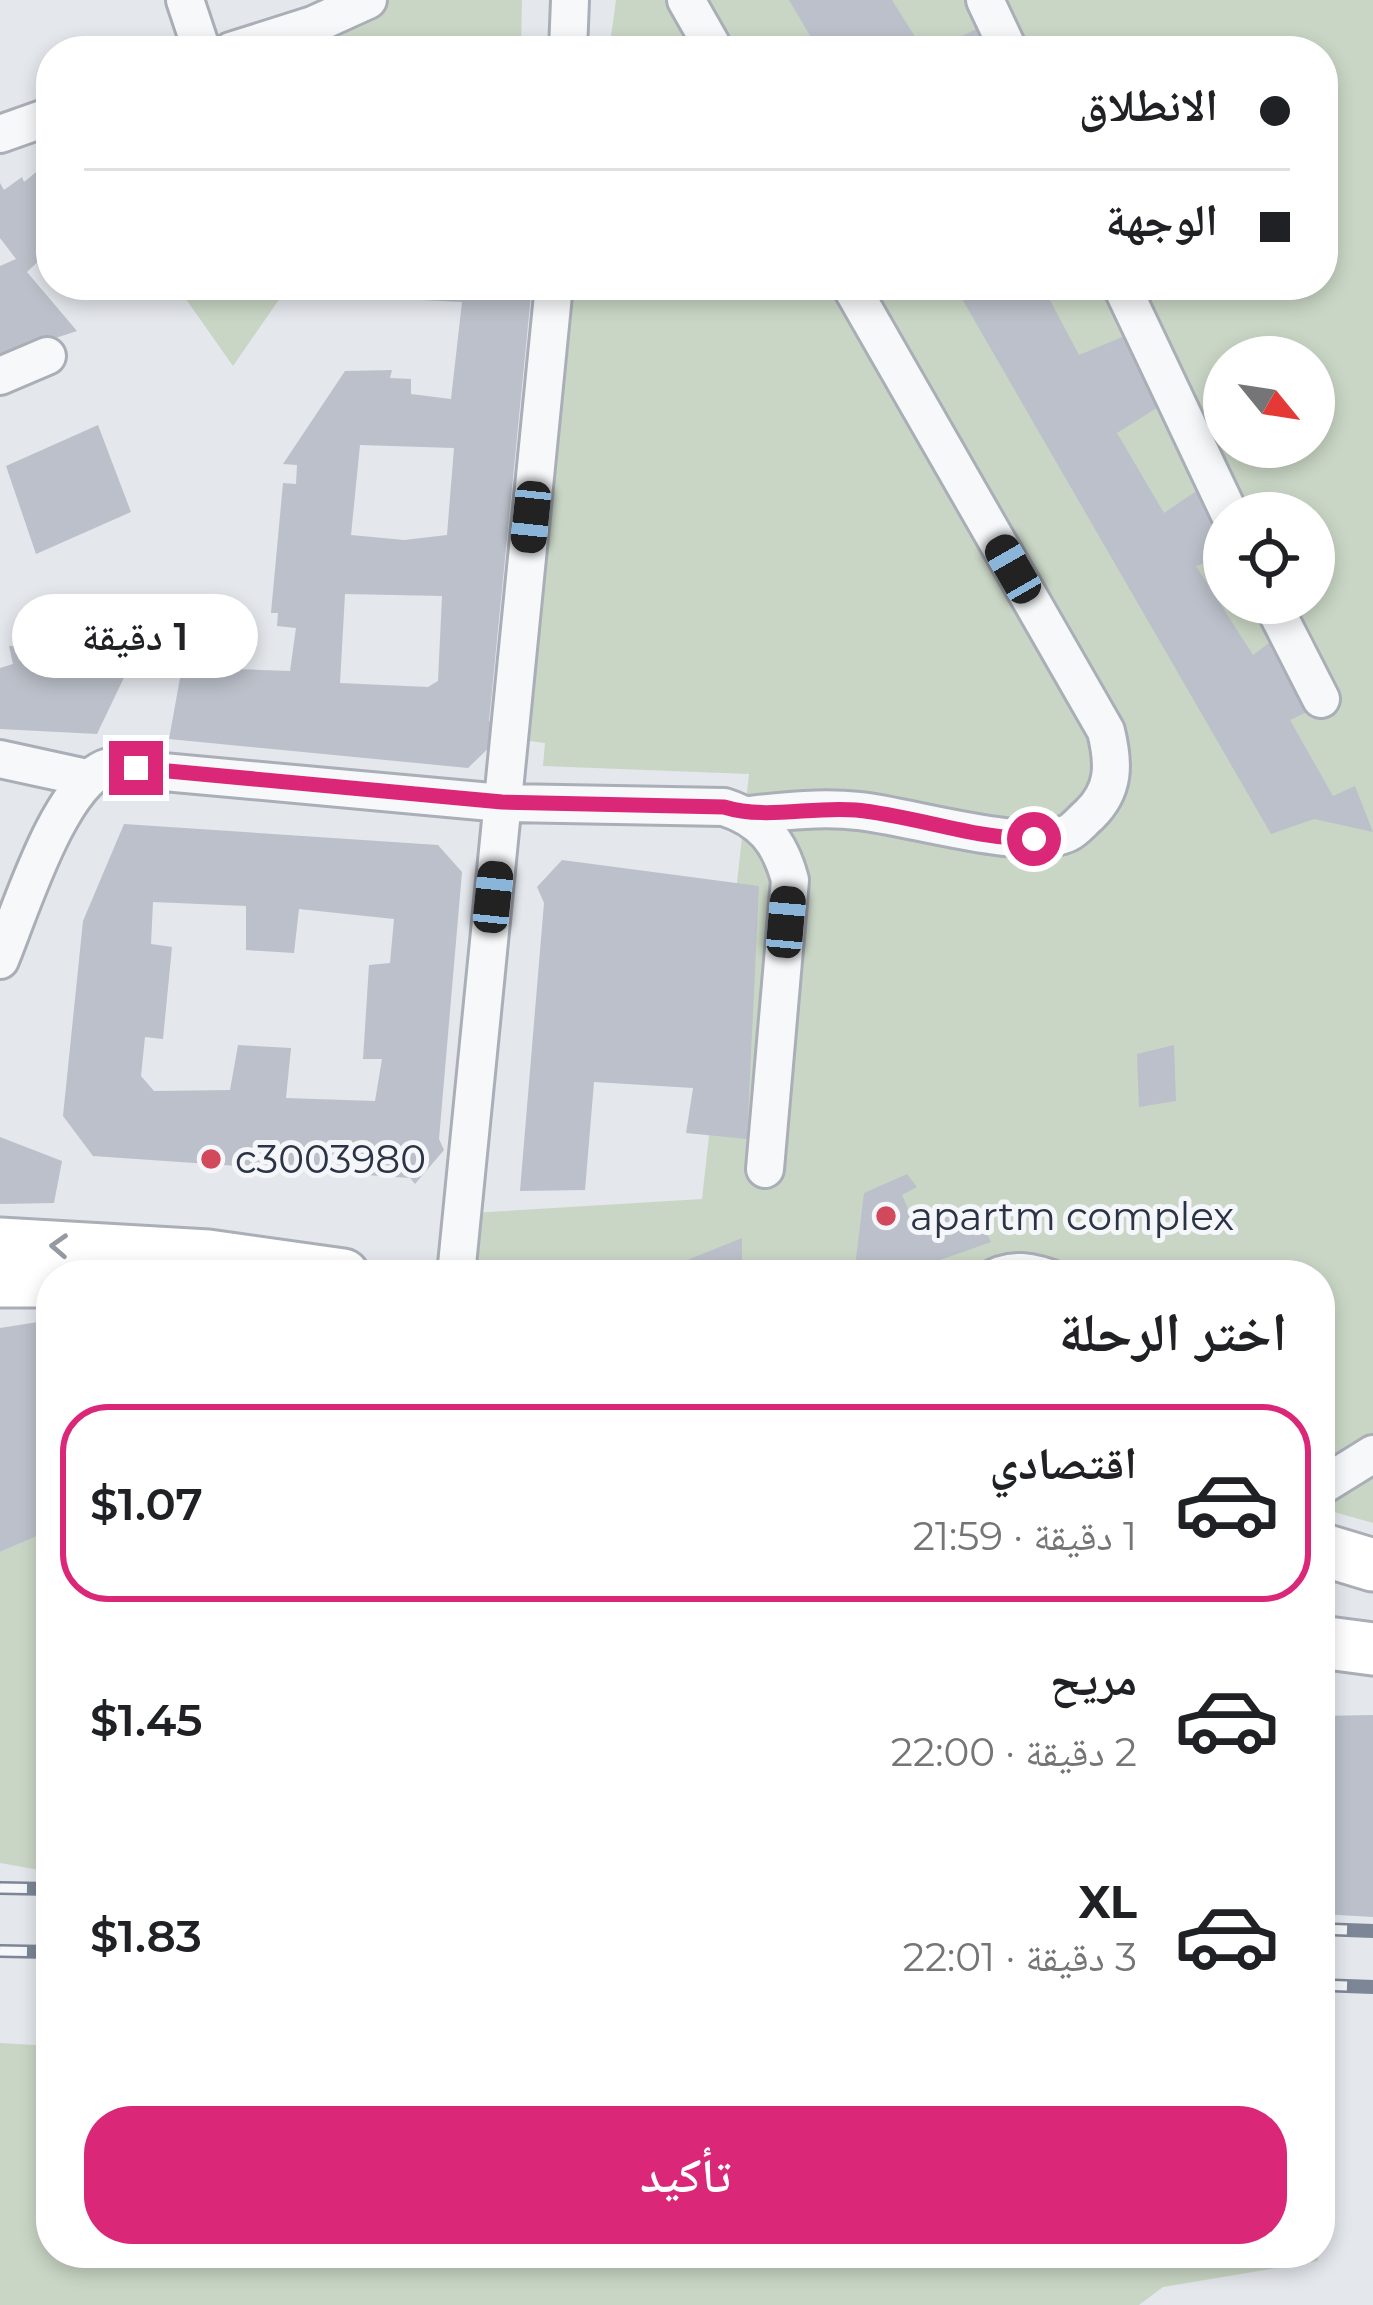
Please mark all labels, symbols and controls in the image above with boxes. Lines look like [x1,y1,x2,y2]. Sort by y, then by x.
text: الانطلاق [1079,77,1218,132]
text: الوجهة [1105,192,1218,247]
north arrow [1203,336,1335,468]
map controls [1203,336,1335,624]
car [509,479,553,555]
button: locate [1203,492,1335,624]
car [979,529,1047,609]
callout: 1 دقيقة [13,594,259,678]
text: 1 دقيقة [82,612,188,660]
route end [109,741,163,795]
route start [1007,812,1061,866]
car [471,859,515,935]
car [765,885,807,959]
place label: c3003980 [235,1135,426,1183]
marker: c3003980 [198,1146,224,1172]
place label: apartm complex [910,1192,1234,1240]
marker: apartm complex [873,1203,899,1229]
one-way arrow [49,1233,68,1259]
text: اختر الرحلة [1059,1299,1287,1365]
text: اقتصادي [990,1435,1137,1490]
icon: car [1173,1449,1281,1557]
text: $1.07 [90,1476,203,1531]
text: 1 دقيقة · 21:59 [913,1512,1137,1560]
text: مريح [1050,1651,1137,1706]
icon: car [1173,1665,1281,1773]
text: $1.45 [90,1692,203,1747]
text: 2 دقيقة · 22:00 [891,1728,1137,1776]
text: XL [1079,1874,1137,1929]
icon: car [1173,1881,1281,1989]
text: $1.83 [90,1908,202,1963]
text: 3 دقيقة · 22:01 [903,1933,1137,1981]
button: تأكيد [84,2106,1287,2244]

